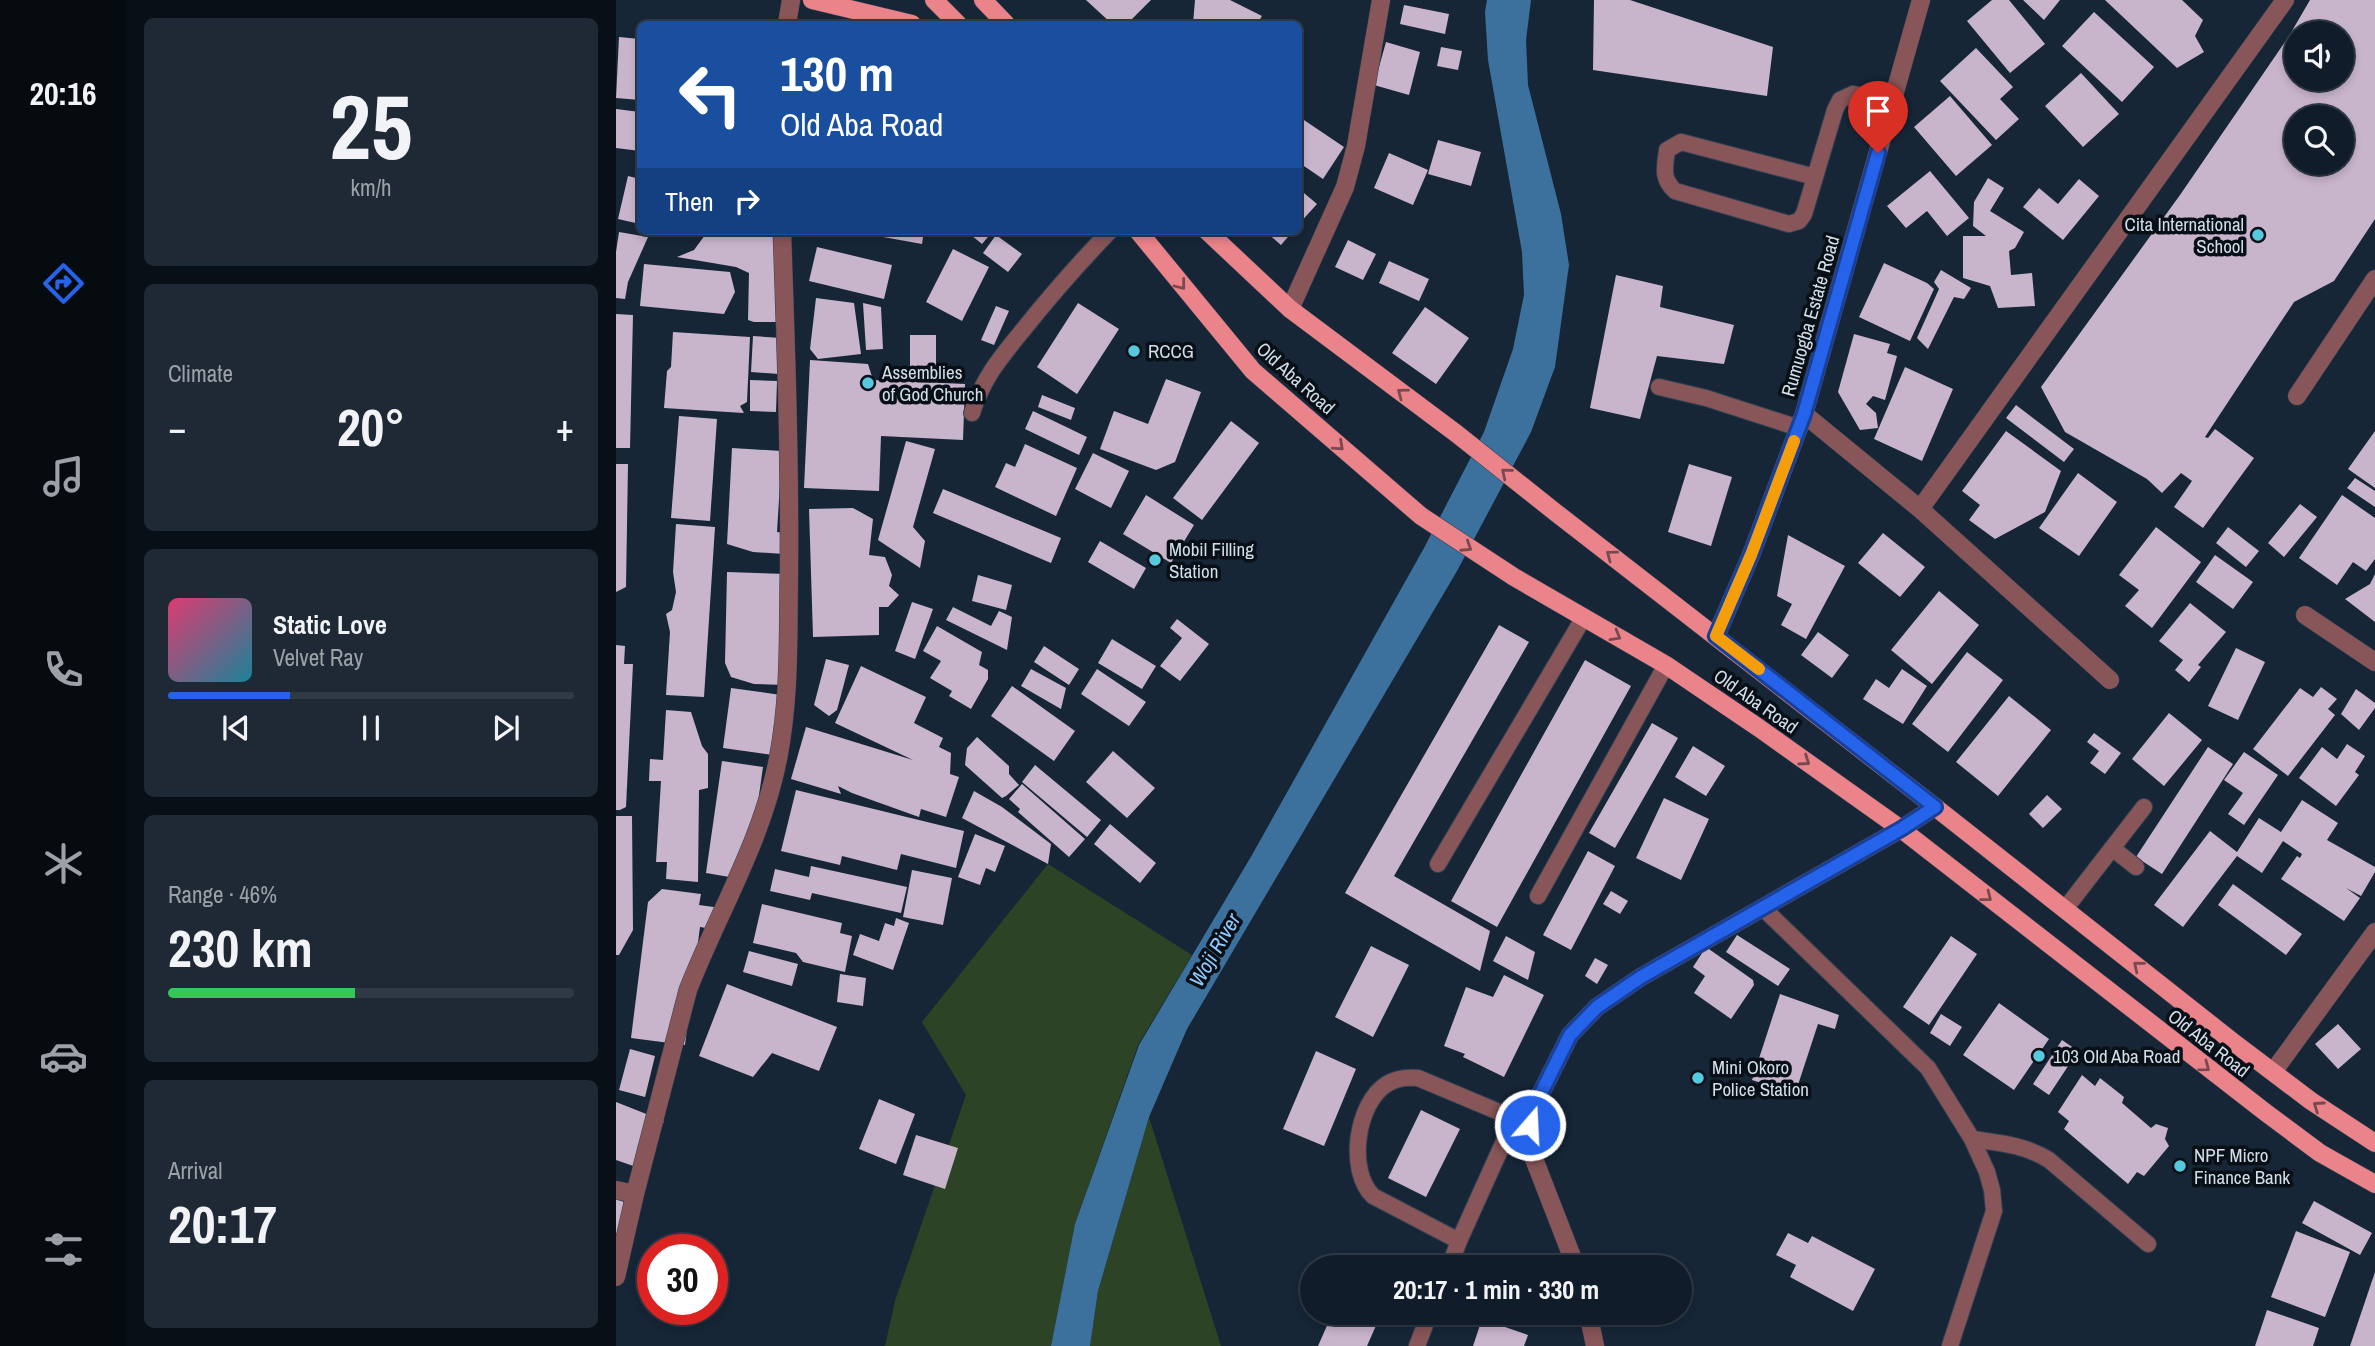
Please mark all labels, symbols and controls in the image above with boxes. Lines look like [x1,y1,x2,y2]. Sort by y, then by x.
map controls [2284,21,2354,175]
button: sound [2284,21,2354,91]
text: 130 m [780,40,894,106]
icon: left [665,49,756,140]
text: 25 [330,65,413,187]
text: 20:16 [29,72,97,115]
pin [1848,81,1908,153]
icon: arrive [1859,92,1897,130]
text: Old Aba Road [780,103,943,146]
button: search [2284,105,2354,175]
text: km/h [351,172,391,203]
icon: right [728,182,766,220]
text: Then [665,184,714,219]
place label: Cita International School [2124,211,2244,259]
marker: Cita International School [2250,227,2266,243]
street label: Rumuogba Estate Road [1775,232,1845,400]
icon: directions [39,259,88,308]
one-way arrow [1172,277,1185,289]
street label: Old Aba Road [1251,336,1341,420]
place label: RCCG [1148,338,1194,364]
marker: RCCG [1126,343,1142,359]
text: Climate [168,358,233,389]
place label: Assemblies of God Church [881,359,983,407]
marker: Assemblies of God Church [860,375,876,391]
one-way arrow [1398,389,1410,401]
text: 20° [337,392,405,462]
text: − [168,402,186,453]
text: + [556,402,574,453]
one-way arrow [1331,438,1344,451]
icon: music [39,452,88,501]
one-way arrow [1501,469,1514,481]
place label: Mobil Filling Station [1169,536,1254,584]
one-way arrow [1460,538,1473,551]
one-way arrow [1606,551,1619,564]
marker: Mobil Filling Station [1147,552,1163,568]
text: Static Love [273,607,387,642]
one-way arrow [1608,627,1621,640]
text: Velvet Ray [273,642,363,673]
icon: phone [39,645,88,694]
street label: Old Aba Road [1709,663,1803,739]
icon: previous [217,709,255,747]
icon: pause [352,709,390,747]
icon: next [487,709,525,747]
one-way arrow [1797,753,1810,765]
icon: climate [39,839,88,888]
text: Range · 46% [168,879,277,910]
one-way arrow [1980,889,1992,902]
water label: Woji River [1182,907,1248,992]
text: 230 km [168,913,313,983]
one-way arrow [2134,962,2146,975]
street label: Old Aba Road [2163,1003,2255,1083]
icon: car [39,1032,88,1081]
place label: 103 Old Aba Road [2053,1043,2180,1069]
marker: 103 Old Aba Road [2031,1048,2047,1064]
place label: Mini Okoro Police Station [1712,1054,1809,1102]
one-way arrow [2198,1059,2210,1072]
marker: Mini Okoro Police Station [1690,1070,1706,1086]
position arrow [1493,1088,1567,1162]
one-way arrow [2313,1102,2326,1114]
place label: NPF Micro Finance Bank [2194,1142,2290,1190]
text: Arrival [168,1155,223,1186]
marker: NPF Micro Finance Bank [2172,1158,2188,1174]
text: 20:17 [168,1189,277,1259]
icon: filters [39,1225,88,1274]
speed limit sign: 30 [637,1234,728,1325]
text: 20:17 · 1 min · 330 m [1393,1272,1599,1307]

